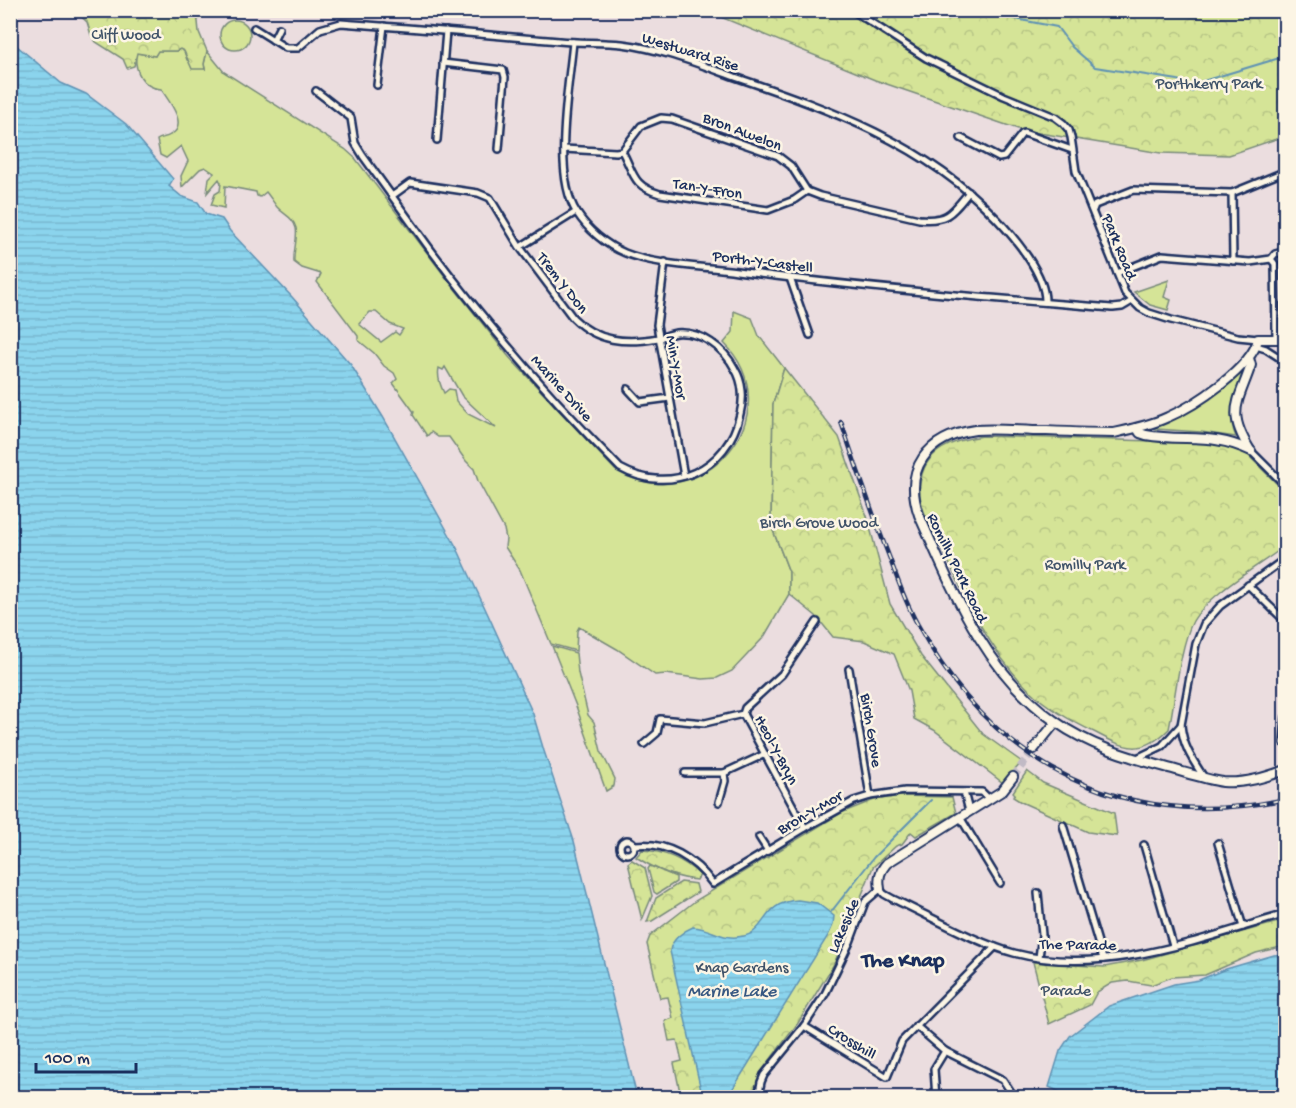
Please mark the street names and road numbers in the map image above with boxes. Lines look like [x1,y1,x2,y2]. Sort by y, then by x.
street label: Westward Rise [639,30,741,77]
street label: Bron Awelon [699,109,784,157]
street label: Tan-Y-Fron [670,175,744,205]
street label: Park Road [1096,211,1140,284]
street label: Porth-Y-Castell [710,248,814,279]
street label: Trem Y Don [531,249,591,319]
street label: Min-Y-Mor [660,334,690,402]
street label: Marine Drive [525,352,596,427]
street label: Romilly Park Road [921,511,991,628]
street label: Birch Grove [854,691,885,770]
street label: Heol-Y-Bryn [749,713,801,789]
street label: Bron-Y-Mor [774,787,848,841]
street label: Lakeside [825,896,865,956]
street label: The Parade [1038,936,1117,957]
street label: Crosshill [823,1021,879,1065]

